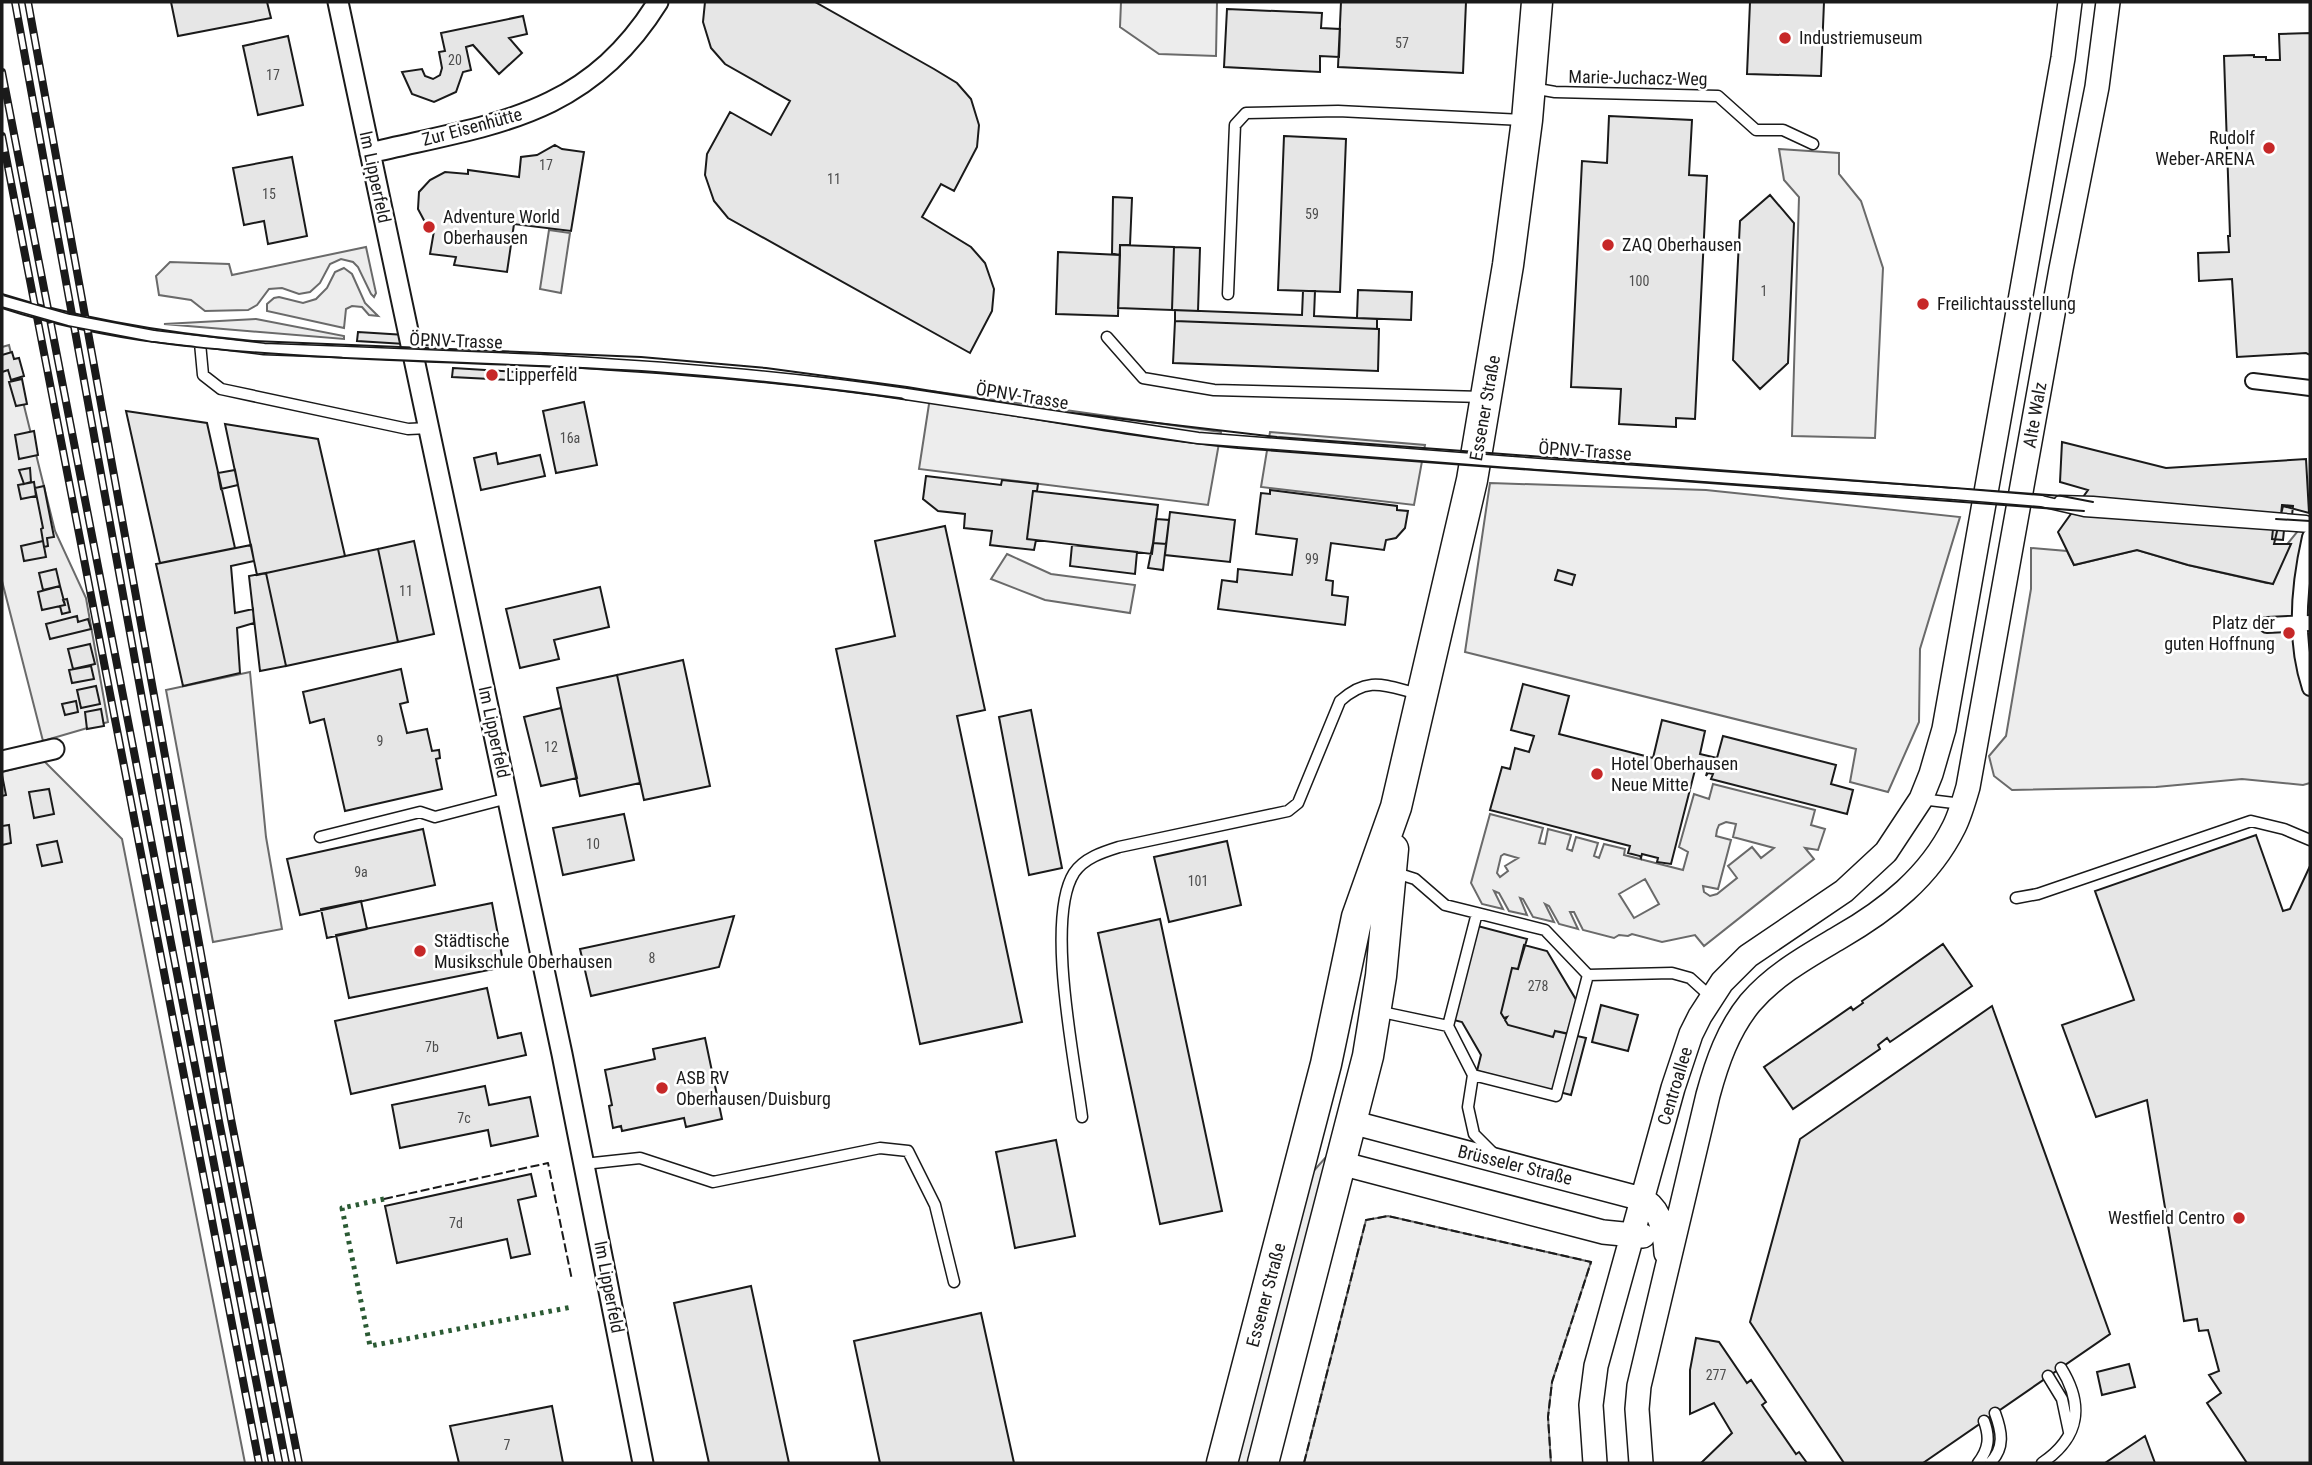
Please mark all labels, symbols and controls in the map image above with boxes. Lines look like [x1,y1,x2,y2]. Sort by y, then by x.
place label: Industriemuseum [1799,27,1923,48]
marker: Industriemuseum [1777,30,1793,46]
house number: 57 [1395,35,1409,51]
house number: 20 [448,52,462,68]
street label: Marie-Juchacz-Weg [1568,66,1708,89]
house number: 17 [266,67,280,83]
street label: Zur Eisenhütte [420,103,524,150]
place label: Rudolf Weber-ARENA [2155,127,2256,169]
street label: Im Lipperfeld [355,129,395,225]
marker: Rudolf Weber-ARENA [2261,140,2277,156]
house number: 17 [539,157,553,173]
house number: 11 [827,171,841,187]
house number: 15 [262,186,276,202]
place label: Adventure World Oberhausen [443,206,560,248]
house number: 59 [1305,206,1319,222]
marker: Adventure World Oberhausen [421,219,437,235]
place label: ZAQ Oberhausen [1622,234,1742,255]
marker: ZAQ Oberhausen [1600,237,1616,253]
house number: 100 [1629,273,1649,289]
house number: 1 [1761,283,1767,299]
place label: Freilichtausstellung [1937,293,2076,314]
marker: Freilichtausstellung [1915,296,1931,312]
street label: ÖPNV-Trasse [409,328,503,353]
street label: Essener Straße [1465,353,1504,462]
place label: Lipperfeld [506,364,577,385]
marker: Lipperfeld [484,367,500,383]
street label: ÖPNV-Trasse [974,378,1070,413]
street label: Alte Walz [2018,380,2051,449]
house number: 16a [560,430,580,446]
street label: ÖPNV-Trasse [1538,437,1632,464]
house number: 99 [1305,551,1319,567]
house number: 11 [399,583,413,599]
place label: Platz der guten Hoffnung [2164,612,2276,654]
marker: Platz der guten Hoffnung [2281,625,2297,641]
street label: Im Lipperfeld [474,684,514,780]
house number: 9 [377,733,383,749]
house number: 12 [544,739,558,755]
place label: Hotel Oberhausen Neue Mitte [1611,753,1738,795]
marker: Hotel Oberhausen Neue Mitte [1589,766,1605,782]
house number: 10 [586,836,600,852]
house number: 9a [354,864,368,880]
house number: 101 [1188,873,1208,889]
place label: Städtische Musikschule Oberhausen [434,930,612,972]
marker: Städtische Musikschule Oberhausen [412,943,428,959]
house number: 8 [649,950,656,966]
house number: 278 [1528,978,1548,994]
house number: 7b [425,1039,439,1055]
street label: Centroallee [1653,1044,1696,1128]
place label: ASB RV Oberhausen/Duisburg [676,1067,831,1109]
marker: ASB RV Oberhausen/Duisburg [654,1080,670,1096]
house number: 7c [457,1110,471,1126]
street label: Brüsseler Straße [1456,1140,1575,1189]
place label: Westfield Centro [2108,1207,2225,1228]
marker: Westfield Centro [2231,1210,2247,1226]
house number: 7d [449,1215,463,1231]
street label: Im Lipperfeld [590,1239,629,1335]
street label: Essener Straße [1242,1241,1289,1349]
house number: 277 [1706,1367,1726,1383]
house number: 7 [504,1437,511,1453]

